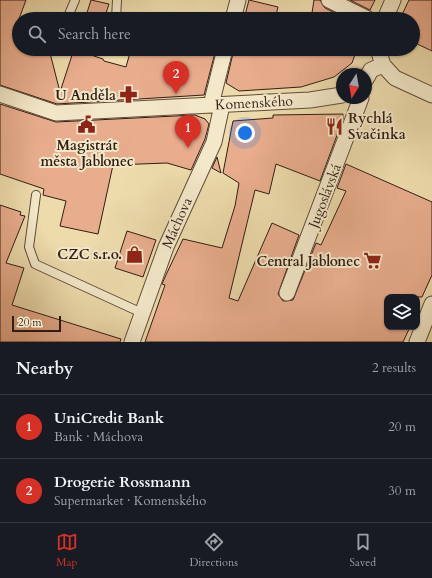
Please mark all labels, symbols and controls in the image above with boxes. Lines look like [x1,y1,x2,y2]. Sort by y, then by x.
search box [12,12,420,56]
icon: search [26,23,48,45]
text: Search here [58,24,131,44]
pin: 2 [163,61,189,94]
north arrow [336,68,372,104]
pharmacy icon: U Anděla [119,85,139,105]
place label: U Anděla [55,86,116,105]
street label: Komenského [215,91,294,115]
place label: Rychlá Svačinka [348,109,406,144]
public building icon: Magistrát města Jablonec [77,115,97,135]
pin: 1 [175,115,201,148]
restaurant icon: Rychlá Svačinka [325,116,345,136]
your location [235,123,255,143]
place label: Magistrát města Jablonec [40,136,134,171]
street label: Jugoslávská [303,161,346,233]
street label: Máchova [157,194,197,252]
shop icon: CZC s.r.o. [125,244,145,264]
place label: CZC s.r.o. [57,245,122,264]
supermarket icon: Central Jablonec [363,251,383,271]
place label: Central Jablonec [257,252,360,271]
map controls [384,294,420,330]
button: layers [384,294,420,330]
scale bar [12,314,61,333]
text: 20 m [18,315,42,330]
text: Nearby [16,357,73,380]
text: 2 results [372,359,416,377]
text: UniCredit Bank [54,408,164,428]
text: 1 [26,418,32,436]
text: 20 m [388,418,416,436]
text: Bank · Máchova [54,428,143,446]
text: Drogerie Rossmann [54,472,191,492]
text: 2 [26,482,32,500]
text: 30 m [388,482,416,500]
text: Supermarket · Komenského [54,492,206,510]
tab: Map [56,531,78,570]
tab: Directions [189,531,238,570]
tab: Saved [350,531,376,570]

